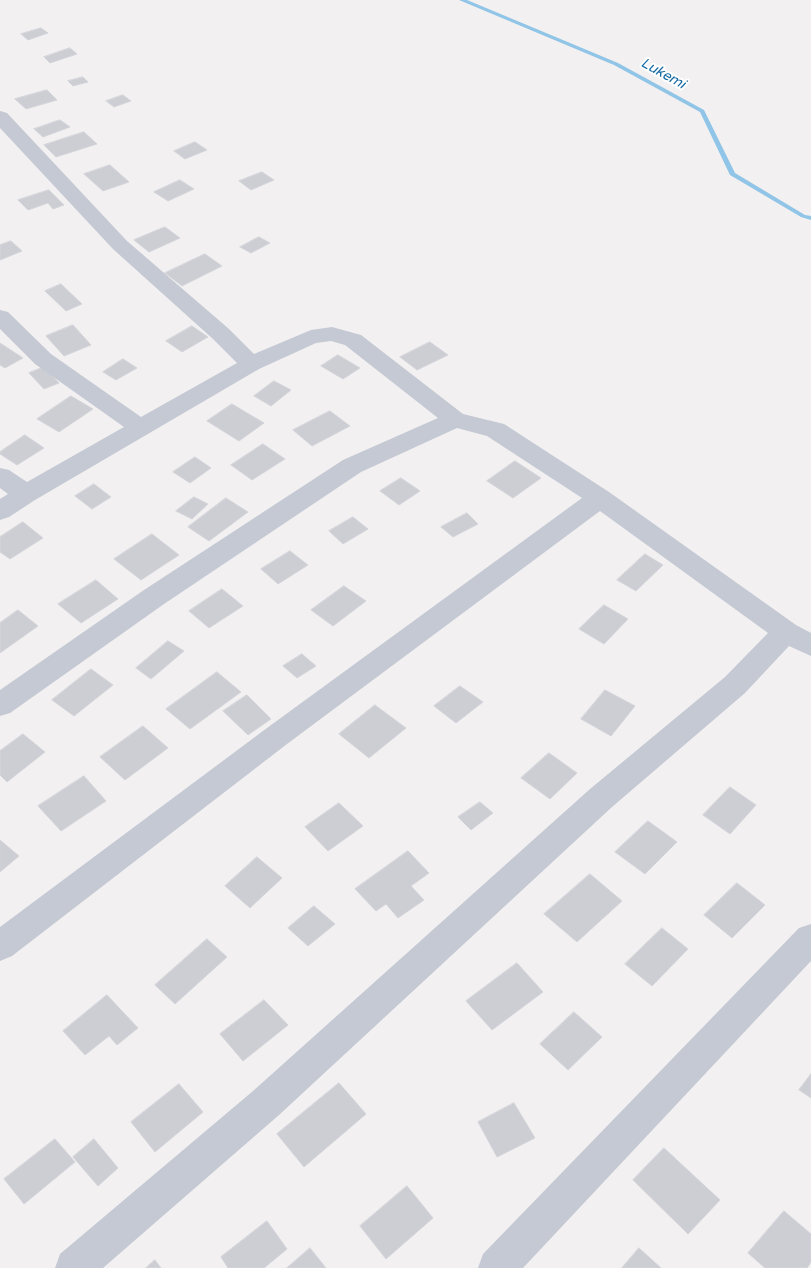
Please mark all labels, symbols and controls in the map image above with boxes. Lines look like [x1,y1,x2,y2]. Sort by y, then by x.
water label: Lukemi [638,55,688,93]

